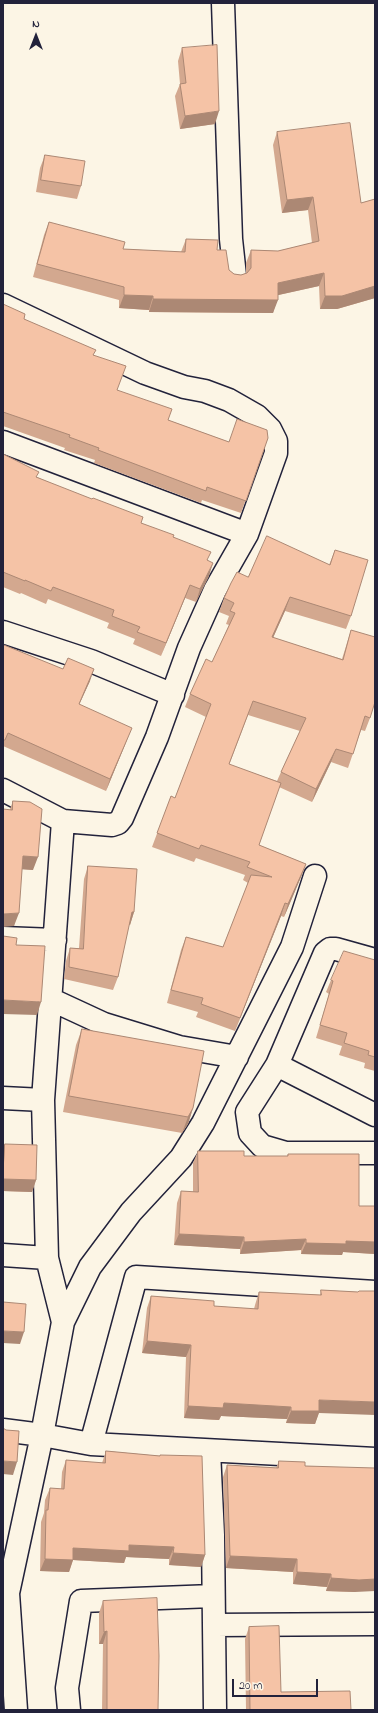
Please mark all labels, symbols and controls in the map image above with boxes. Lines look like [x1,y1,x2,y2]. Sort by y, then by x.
north arrow [16,16,56,56]
text: N [32,16,40,32]
scale bar [234,1671,320,1697]
text: 20 m [239,1677,262,1695]

